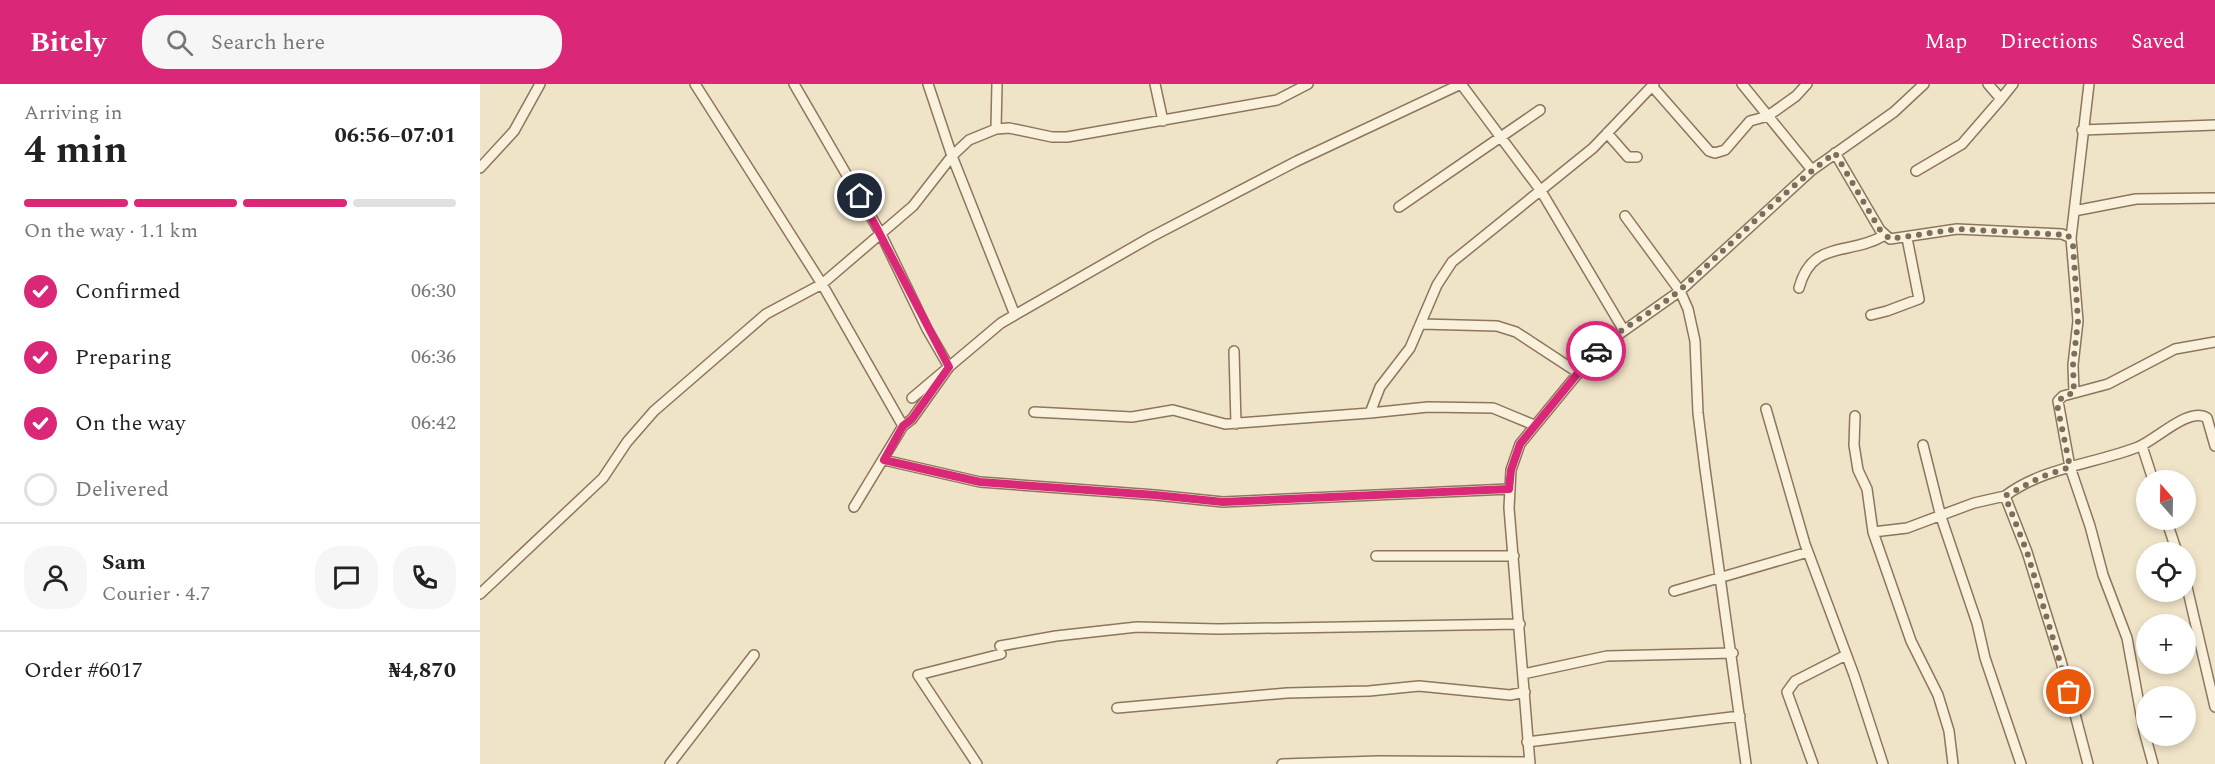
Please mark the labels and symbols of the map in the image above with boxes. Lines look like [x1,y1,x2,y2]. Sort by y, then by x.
pin [834,170,885,221]
courier [1566,321,1626,381]
north arrow [2136,470,2196,530]
pin [2043,666,2094,717]

